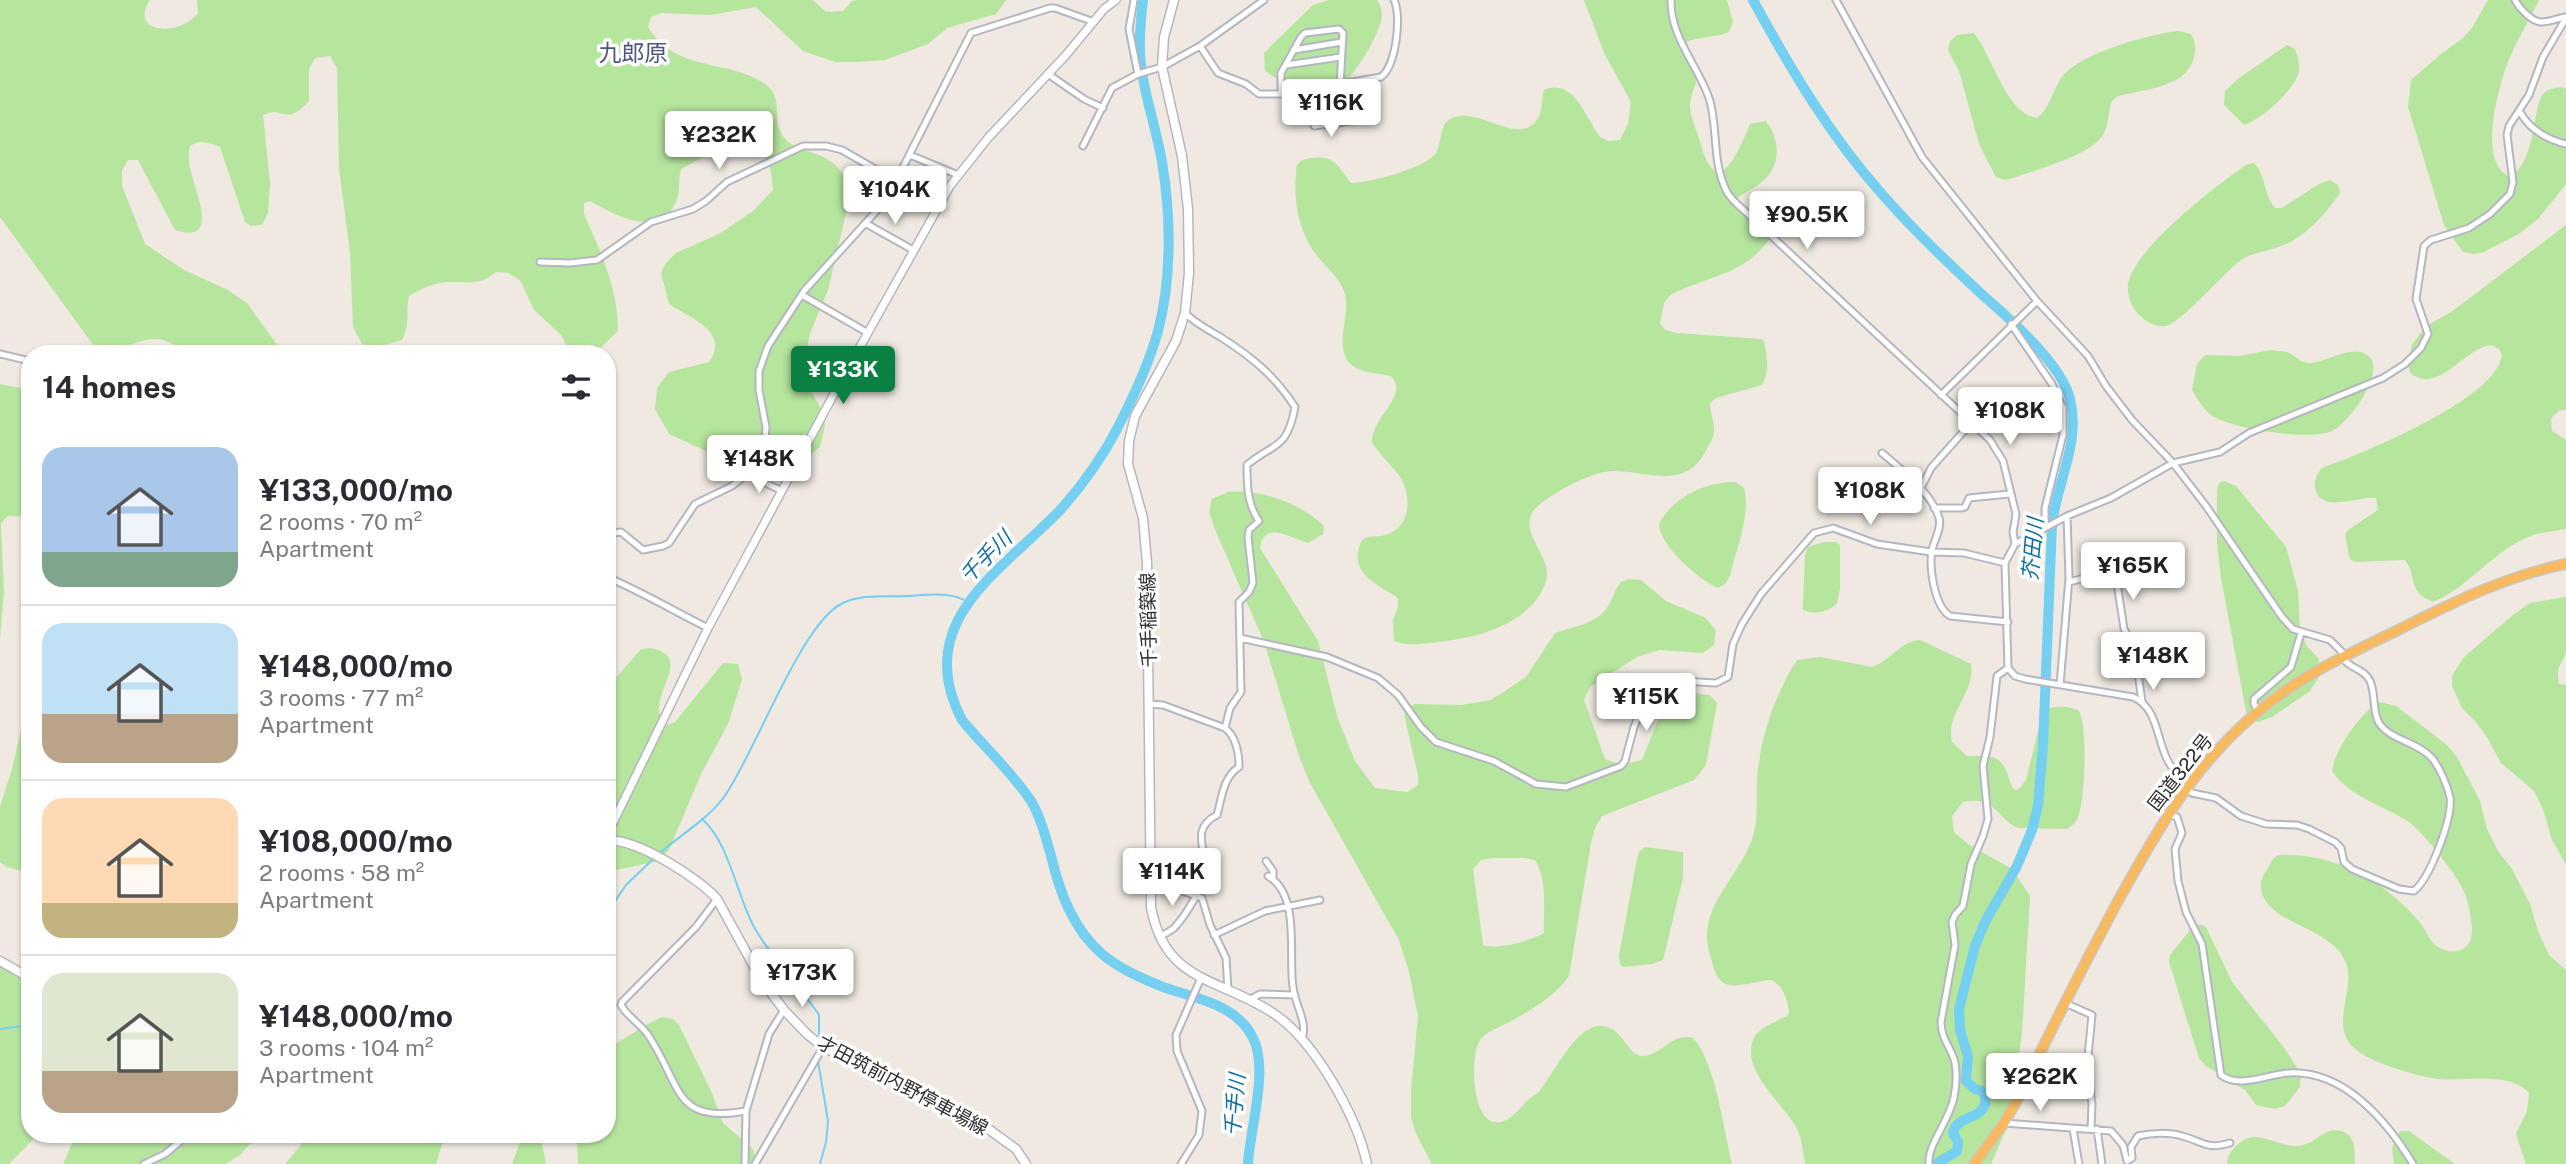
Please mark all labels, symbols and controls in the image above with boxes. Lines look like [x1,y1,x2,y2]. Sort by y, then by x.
district label: 九郎原 [599,39,668,66]
pin: ¥116K [1282,80,1380,139]
text: ¥116K [1298,88,1364,115]
pin: ¥232K [670,111,768,171]
text: ¥232K [681,120,757,147]
pin: ¥104K [846,166,944,226]
text: ¥104K [859,175,931,202]
pin: ¥90.5K [1750,191,1864,251]
text: ¥90.5K [1765,200,1849,227]
pin: ¥133K [794,346,892,406]
text: ¥133K [807,355,879,382]
icon: filters [557,368,595,406]
text: 14 homes [42,369,176,405]
pin: ¥108K [1961,388,2059,447]
text: ¥108K [1974,396,2046,423]
pin: ¥148K [710,435,808,495]
text: ¥148K [723,444,795,471]
pin: ¥108K [1821,468,1919,527]
text: ¥133,000/mo [259,472,453,508]
icon: home [98,475,182,559]
text: ¥108K [1834,476,1906,503]
text: 2 rooms · 70 m² [259,508,422,535]
water label: 芥田川 [2017,514,2048,581]
water label: 千手川 [955,524,1018,588]
text: Apartment [259,535,374,562]
pin: ¥165K [2084,542,2182,602]
text: ¥165K [2097,551,2169,578]
street label: 千手稲築線 [1136,572,1160,668]
pin: ¥148K [2104,632,2202,692]
text: ¥148K [2117,641,2189,668]
text: ¥148,000/mo [259,648,453,684]
icon: home [98,651,182,735]
pin: ¥115K [1597,674,1695,733]
text: ¥115K [1613,682,1679,709]
text: 3 rooms · 77 m² [259,684,423,711]
text: Apartment [259,711,374,738]
street label: 国道322号 [2143,729,2217,815]
text: ¥108,000/mo [259,823,453,859]
icon: home [98,826,182,910]
pin: ¥114K [1123,848,1221,908]
text: ¥114K [1139,857,1205,884]
text: 2 rooms · 58 m² [259,859,424,886]
text: Apartment [259,886,374,913]
pin: ¥173K [753,950,851,1009]
text: ¥173K [767,958,837,985]
text: ¥148,000/mo [259,998,453,1034]
icon: home [98,1001,182,1085]
street label: 才田筑前内野停車場線 [814,1031,992,1139]
text: 3 rooms · 104 m² [259,1034,433,1061]
pin: ¥262K [1991,1054,2089,1113]
text: Apartment [259,1061,374,1088]
text: ¥262K [2002,1062,2078,1089]
water label: 千手川 [1219,1070,1250,1137]

